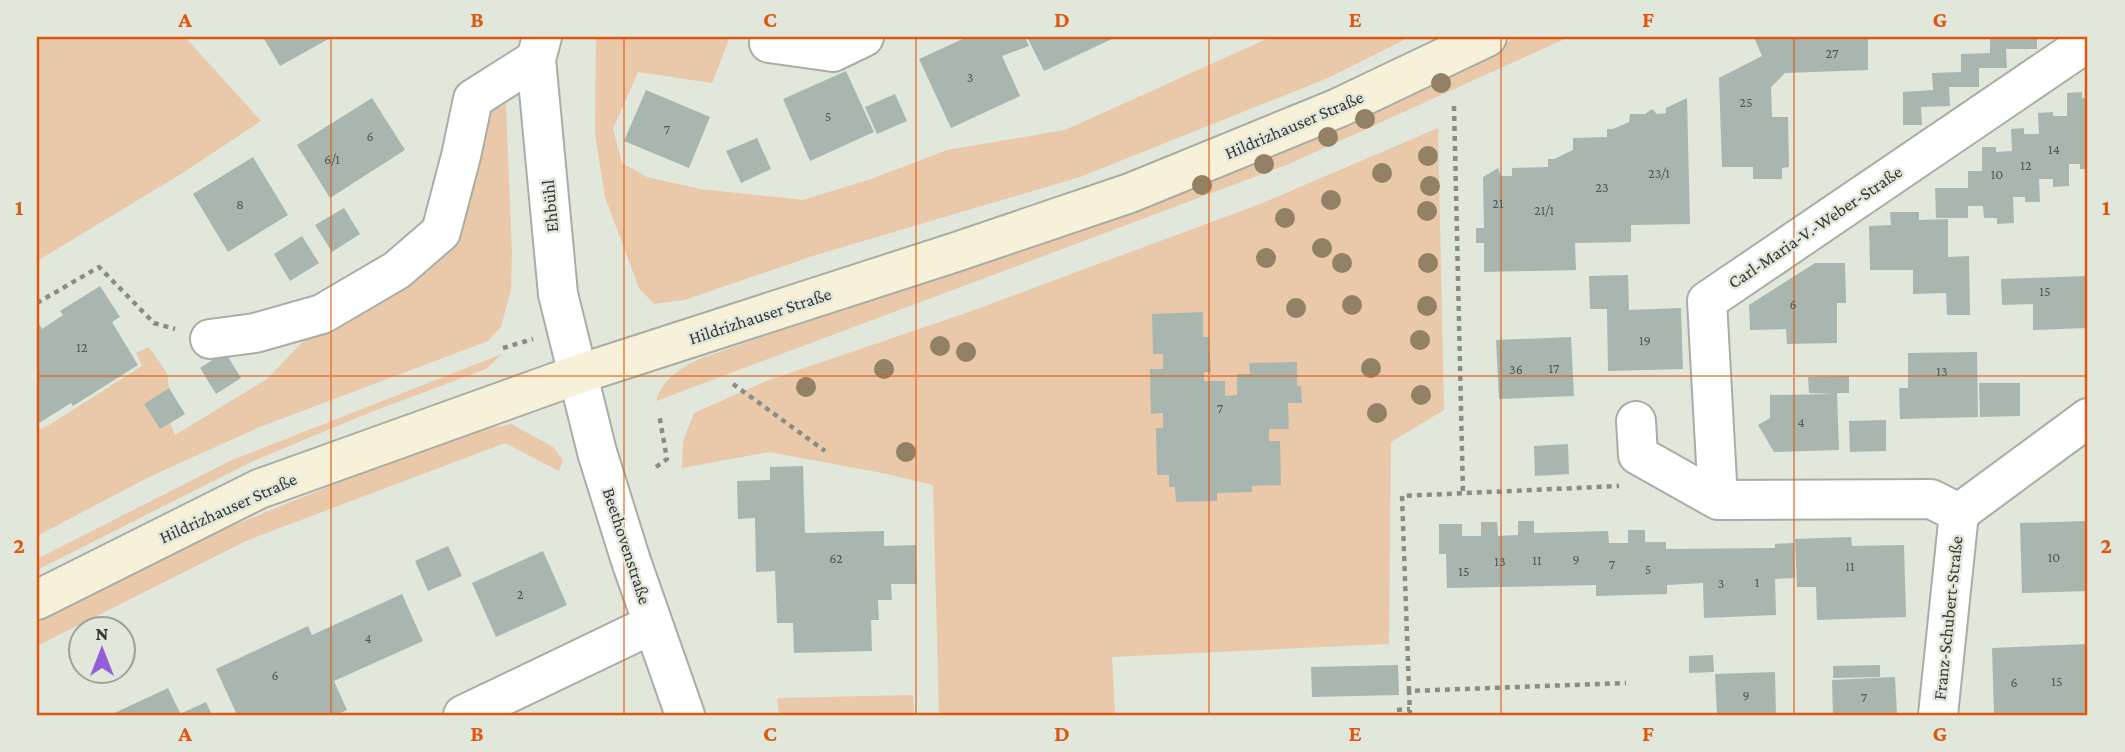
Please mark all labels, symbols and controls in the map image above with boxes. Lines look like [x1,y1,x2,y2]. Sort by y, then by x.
text: A [177,6,192,32]
text: B [470,6,484,32]
text: C [763,6,777,32]
text: D [1054,6,1070,32]
text: E [1348,6,1362,32]
text: F [1642,6,1654,32]
text: G [1933,6,1948,32]
house number: 27 [1826,45,1839,61]
house number: 3 [967,69,973,85]
street label: Hildrizhauser Straße [1222,87,1366,163]
house number: 25 [1739,94,1753,110]
house number: 5 [825,108,831,124]
house number: 7 [664,121,671,137]
house number: 6 [366,128,374,144]
house number: 14 [2048,141,2060,157]
house number: 6/1 [324,151,340,167]
house number: 12 [2020,157,2032,173]
street label: Carl-Maria-V.-Weber-Straße [1724,161,1906,293]
house number: 23/1 [1648,165,1670,181]
house number: 10 [1991,166,2003,182]
street label: Ehbühl [538,179,562,233]
house number: 23 [1595,179,1609,195]
text: 1 [15,194,24,220]
text: 1 [2102,194,2111,220]
house number: 21 [1492,195,1504,211]
house number: 8 [236,196,244,212]
house number: 21/1 [1534,202,1554,218]
house number: 15 [2039,283,2051,299]
street label: Hildrizhauser Straße [686,284,834,348]
house number: 6 [1789,296,1797,312]
house number: 19 [1639,332,1651,348]
house number: 12 [76,339,88,355]
house number: 17 [1548,360,1560,376]
house number: 36 [1509,361,1523,377]
house number: 13 [1936,363,1948,379]
house number: 7 [1217,400,1224,416]
house number: 4 [1797,414,1805,430]
street label: Hildrizhauser Straße [156,469,300,547]
street label: Beethovenstraße [599,485,655,607]
text: 2 [13,532,25,558]
text: 2 [2100,532,2112,558]
street label: Franz-Schubert-Straße [1929,535,1967,701]
house number: 10 [2048,549,2060,565]
house number: 62 [829,550,843,566]
house number: 9 [1572,551,1580,567]
house number: 11 [1532,552,1542,568]
house number: 13 [1494,553,1506,569]
house number: 7 [1609,556,1616,572]
house number: 11 [1845,558,1855,574]
house number: 5 [1645,561,1651,577]
house number: 15 [1458,563,1470,579]
house number: 1 [1755,574,1760,590]
house number: 3 [1718,575,1724,591]
house number: 2 [517,586,524,602]
north arrow [66,616,136,686]
text: N [96,623,109,644]
house number: 4 [364,630,372,646]
house number: 6 [271,667,279,683]
house number: 15 [2051,673,2063,689]
house number: 6 [2010,674,2018,690]
house number: 9 [1742,687,1750,703]
house number: 7 [1861,689,1868,705]
text: A [177,720,192,746]
text: B [470,720,484,746]
text: C [763,720,777,746]
text: D [1054,720,1070,746]
text: E [1348,720,1362,746]
text: F [1642,720,1654,746]
text: G [1933,720,1948,746]

